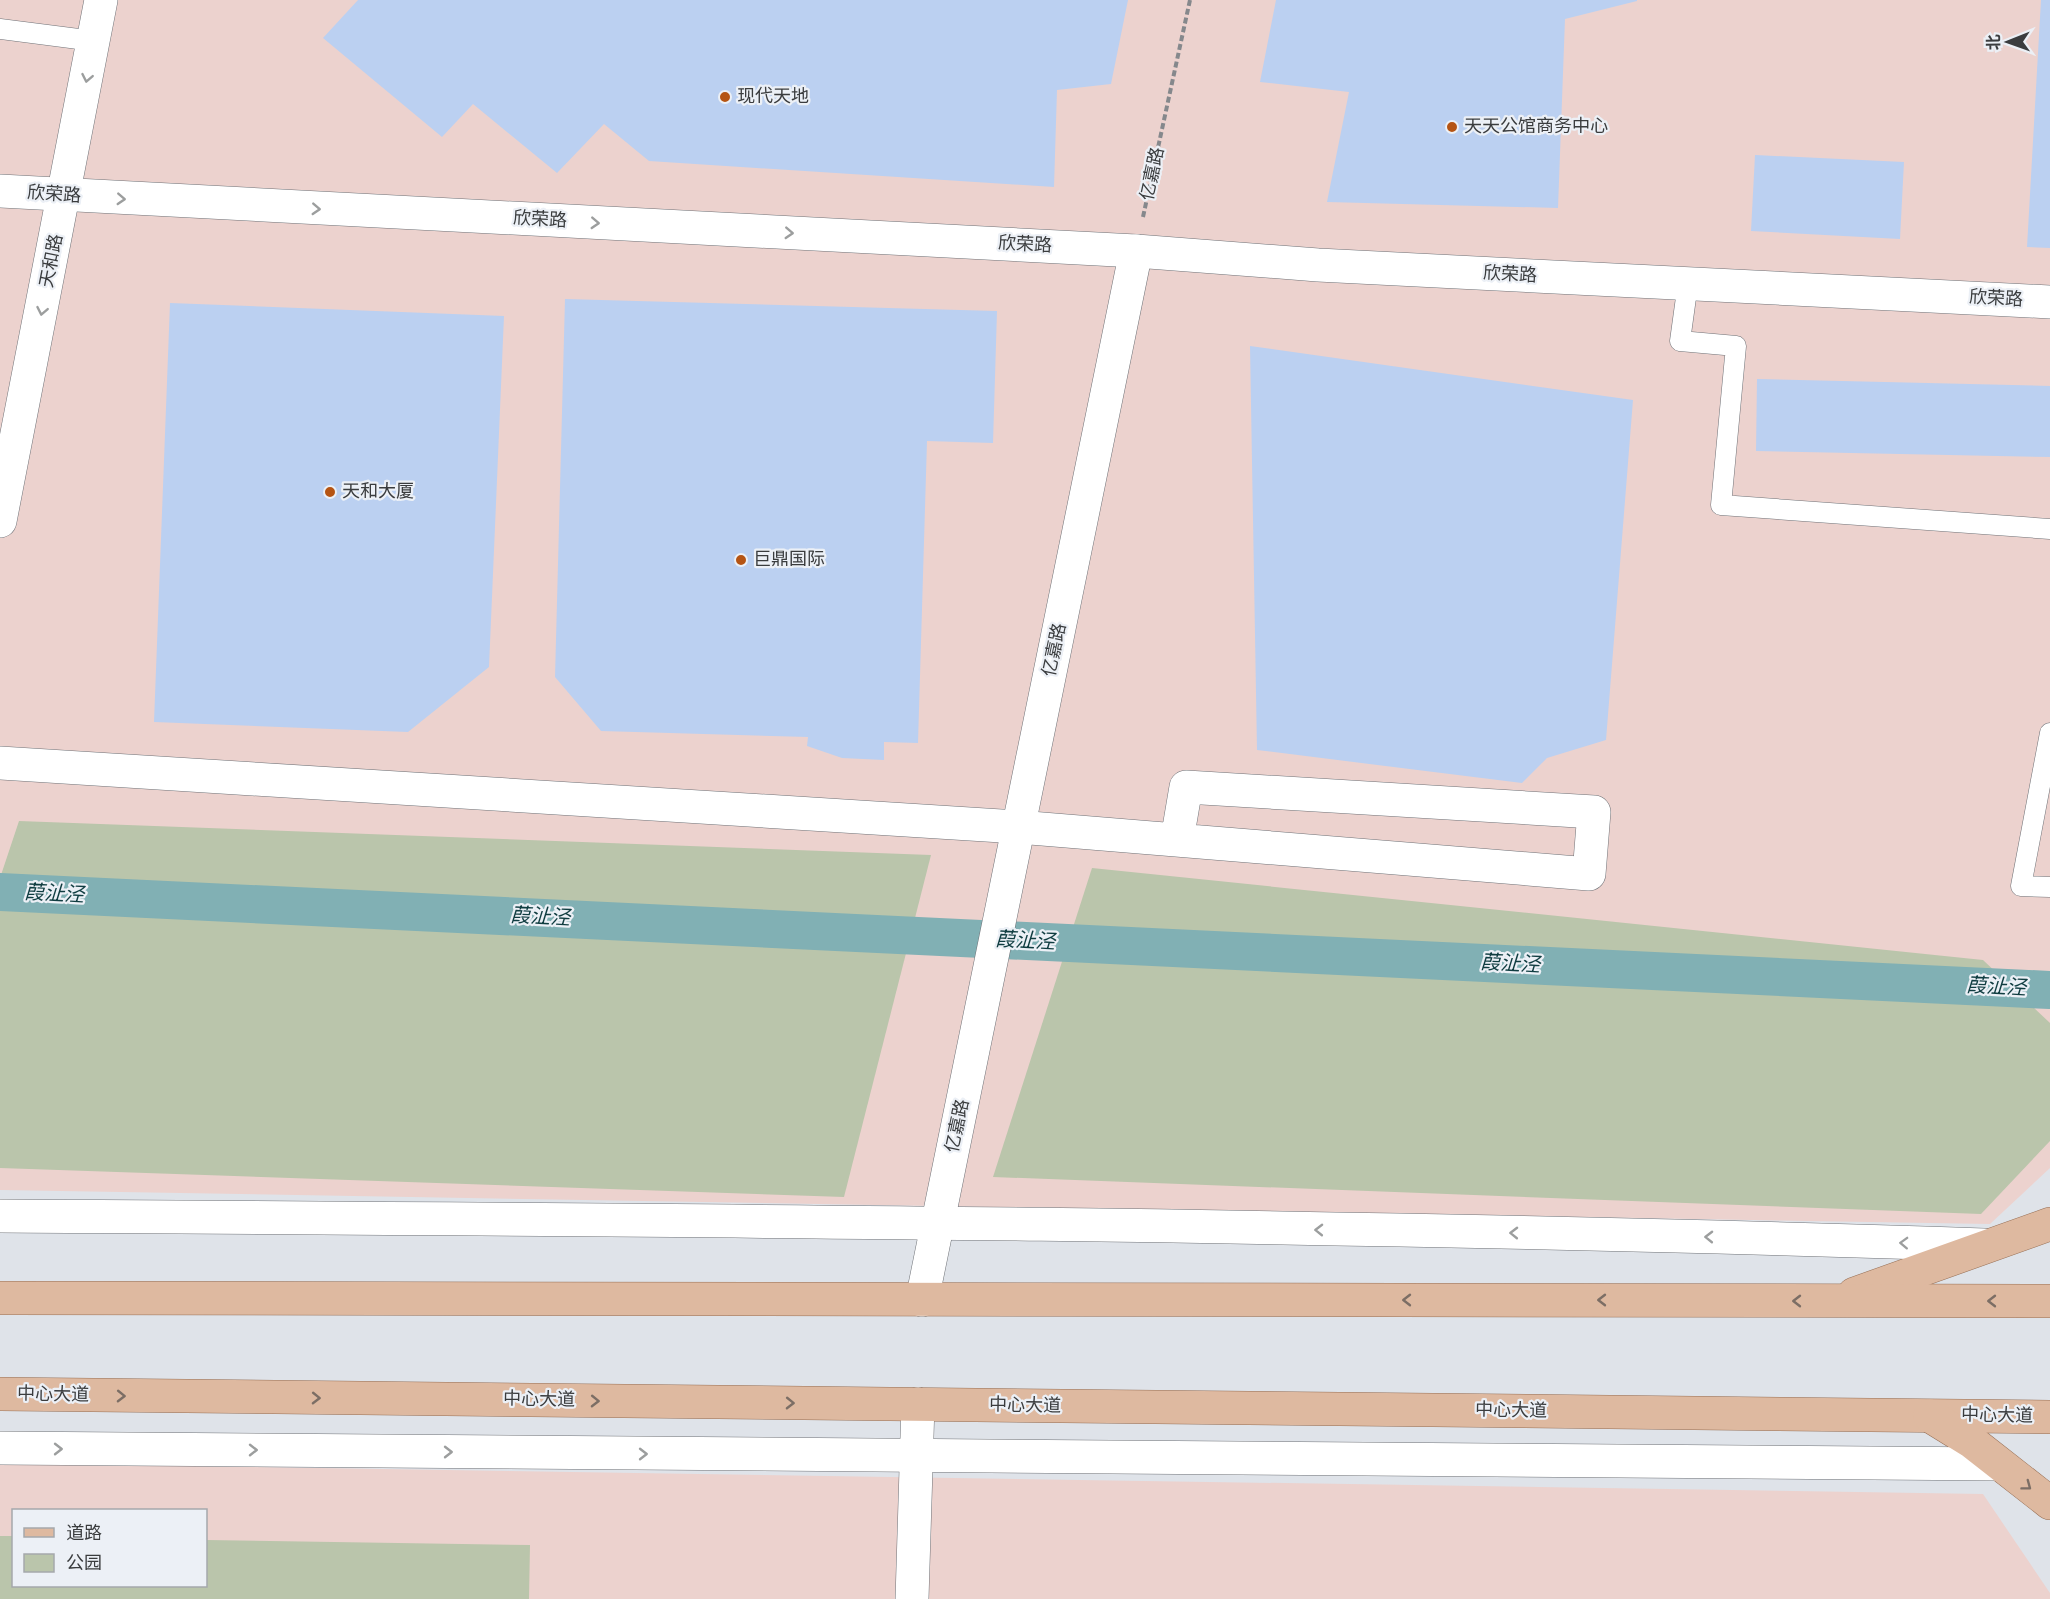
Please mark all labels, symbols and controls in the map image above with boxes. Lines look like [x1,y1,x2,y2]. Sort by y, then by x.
north arrow [1978,12,2038,72]
text: 北 [1985,34,2002,50]
one-way arrow [81,73,94,83]
place label: 现代天地 [737,86,809,106]
marker: 现代天地 [718,90,732,104]
place label: 天天公馆商务中心 [1464,116,1608,136]
marker: 天天公馆商务中心 [1445,120,1459,134]
street label: 亿嘉路 [1137,145,1167,202]
street label: 欣荣路 [26,182,82,206]
one-way arrow [117,192,126,205]
one-way arrow [311,202,320,215]
street label: 欣荣路 [513,208,568,230]
one-way arrow [590,216,599,229]
one-way arrow [785,226,794,239]
street label: 天和路 [36,232,66,289]
street label: 欣荣路 [998,233,1053,255]
street label: 欣荣路 [1483,263,1538,285]
street label: 欣荣路 [1969,287,2024,309]
one-way arrow [36,306,49,316]
place label: 天和大厦 [342,481,414,501]
marker: 天和大厦 [323,485,337,499]
place label: 巨鼎国际 [753,550,825,569]
marker: 巨鼎国际 [734,553,748,567]
street label: 亿嘉路 [1039,621,1069,678]
water label: 葭沚泾 [24,881,87,906]
water label: 葭沚泾 [510,904,573,929]
water label: 葭沚泾 [995,928,1058,953]
water label: 葭沚泾 [1480,951,1543,976]
water label: 葭沚泾 [1966,974,2029,999]
street label: 亿嘉路 [942,1097,972,1154]
one-way arrow [1315,1223,1324,1236]
one-way arrow [1510,1227,1519,1240]
one-way arrow [1705,1231,1714,1243]
one-way arrow [1900,1236,1909,1249]
one-way arrow [1402,1294,1411,1306]
one-way arrow [1597,1294,1606,1307]
one-way arrow [1792,1295,1801,1307]
one-way arrow [1987,1295,1996,1307]
street label: 中心大道 [17,1383,89,1405]
street label: 中心大道 [503,1388,575,1410]
one-way arrow [117,1390,126,1402]
one-way arrow [312,1392,321,1404]
street label: 中心大道 [989,1394,1061,1416]
one-way arrow [591,1395,600,1407]
one-way arrow [786,1397,795,1409]
street label: 中心大道 [1475,1399,1547,1421]
street label: 中心大道 [1961,1404,2033,1426]
one-way arrow [54,1443,63,1455]
one-way arrow [249,1444,258,1457]
one-way arrow [444,1446,453,1458]
one-way arrow [639,1448,648,1460]
one-way arrow [2021,1479,2032,1490]
legend [12,1509,207,1587]
text: 道路 [66,1523,102,1543]
text: 公园 [66,1554,102,1573]

